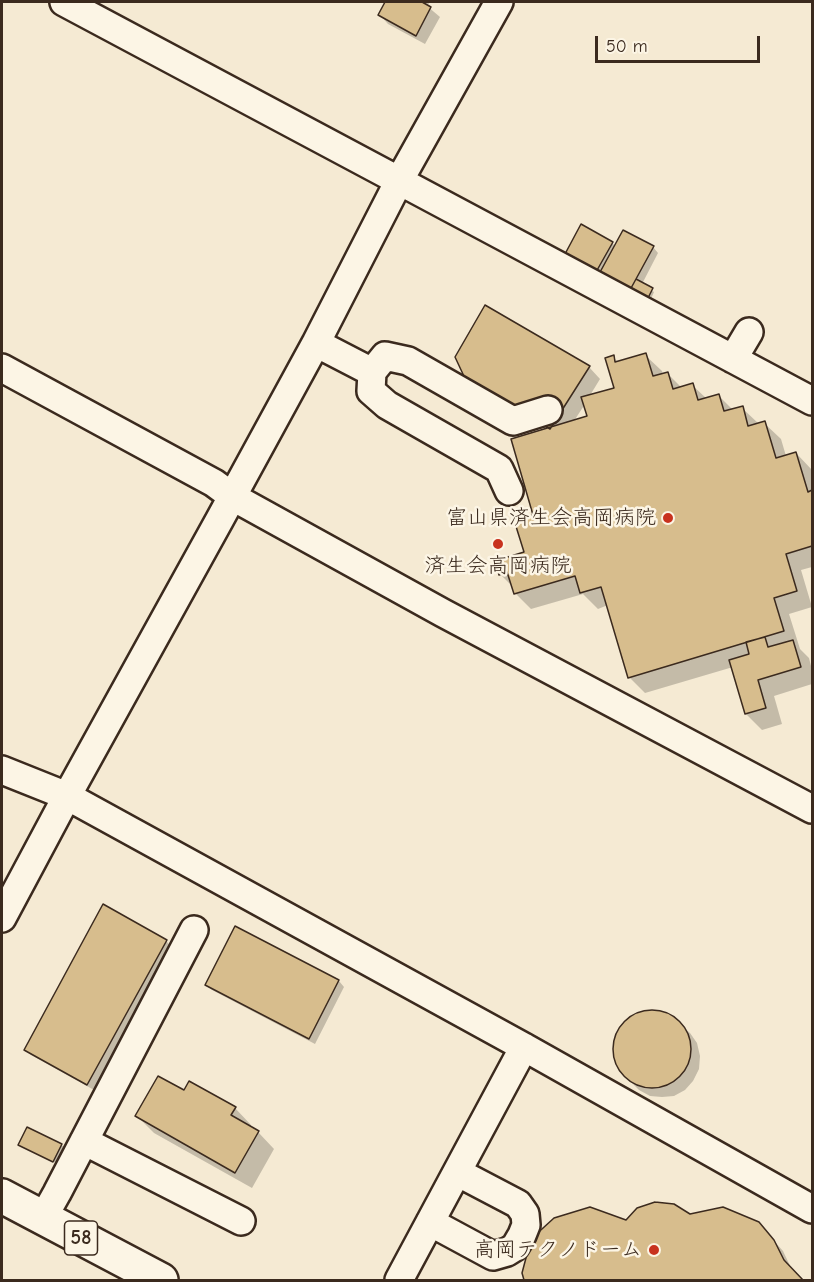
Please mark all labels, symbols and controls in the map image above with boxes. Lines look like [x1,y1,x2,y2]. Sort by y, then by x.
scale bar [598,24,763,62]
text: 50 m [606,36,648,57]
place label: 富山県済生会高岡病院 [446,505,656,531]
marker: 富山県済生会高岡病院 [661,511,675,525]
marker: 済生会高岡病院 [491,537,505,551]
place label: 済生会高岡病院 [425,553,571,579]
road number: 58 [64,1221,98,1255]
place label: 高岡テクノドーム [474,1237,642,1263]
marker: 高岡テクノドーム [647,1243,661,1257]

